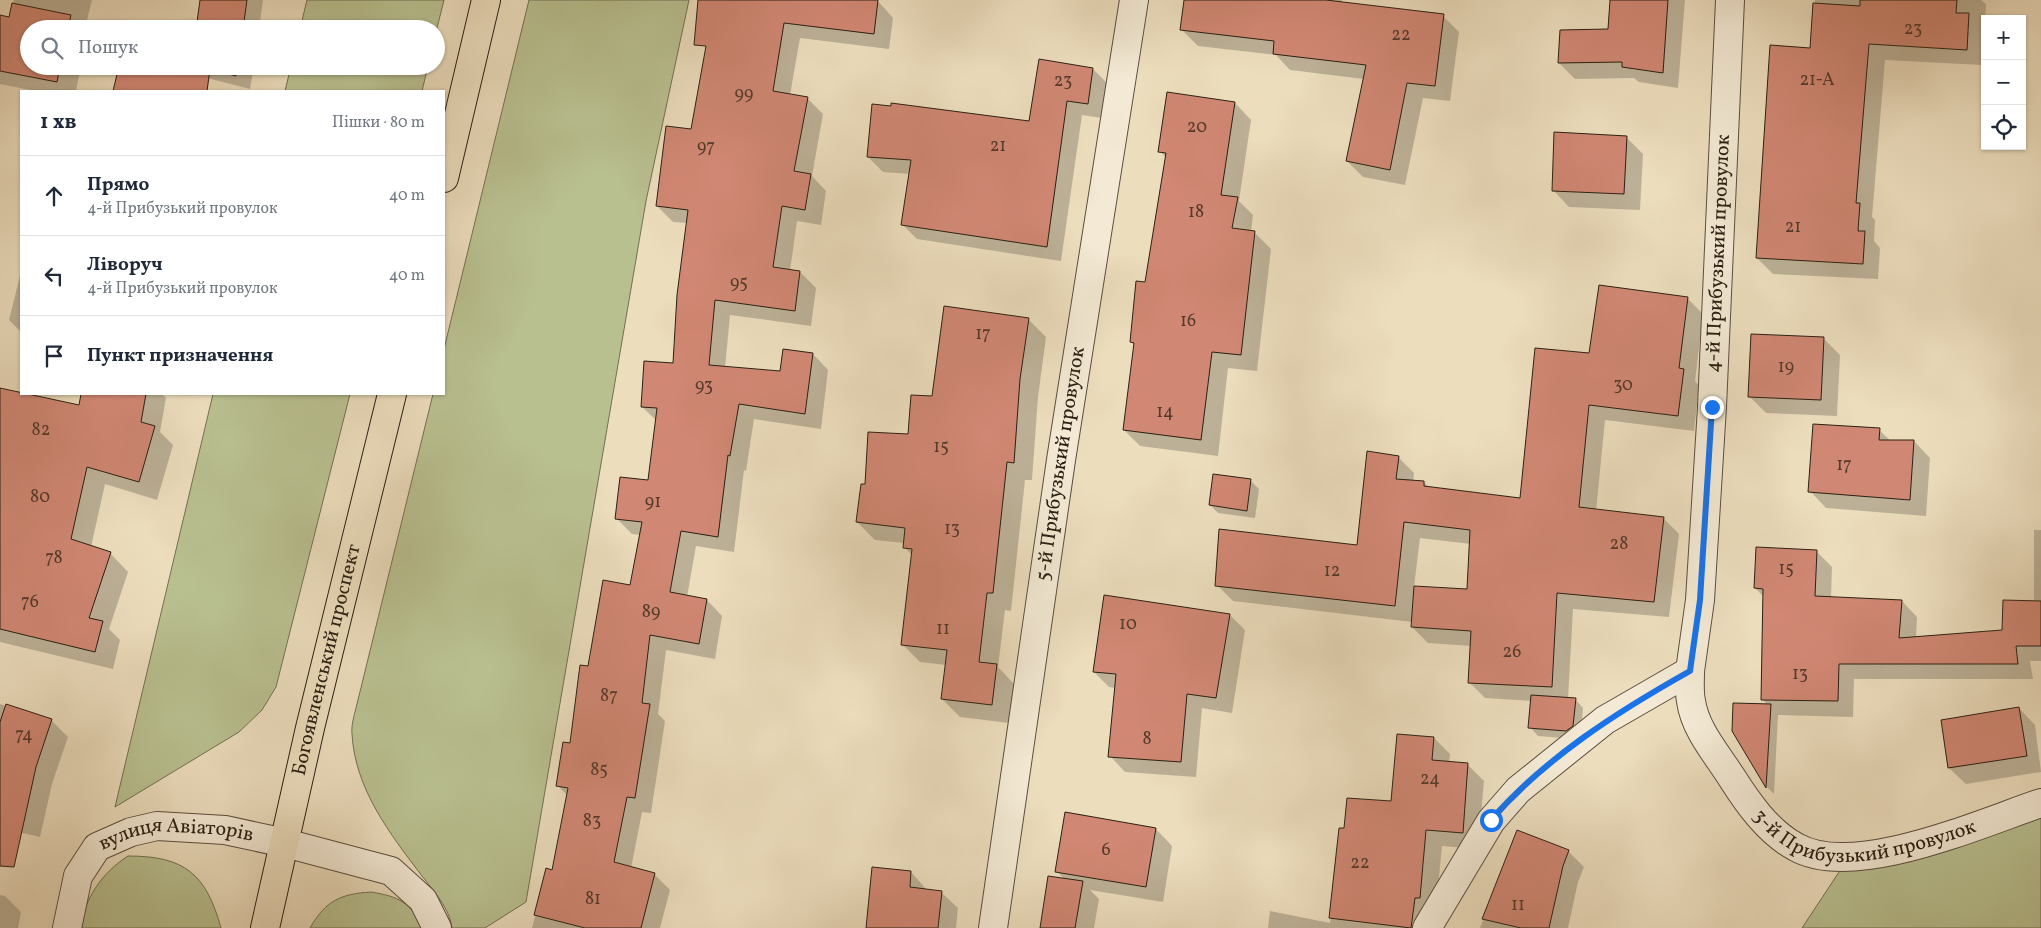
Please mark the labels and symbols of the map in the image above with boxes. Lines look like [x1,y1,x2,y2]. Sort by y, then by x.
house number: 23 [1904,17,1922,42]
house number: 22 [1391,23,1411,48]
house number: 21-А [1799,68,1835,93]
house number: 23 [1054,69,1072,94]
house number: 99 [735,82,753,107]
house number: 20 [1187,115,1207,140]
house number: 21 [990,134,1006,159]
street label: 4-й Прибузький провулок [1700,134,1738,374]
house number: 97 [697,135,715,160]
house number: 18 [1188,200,1204,225]
house number: 21 [1785,215,1801,240]
house number: 95 [730,271,748,296]
house number: 16 [1180,309,1196,334]
house number: 17 [975,322,991,347]
street label: 5-й Прибузький провулок [1030,344,1093,583]
house number: 19 [1778,355,1794,380]
house number: 30 [1613,373,1633,398]
house number: 93 [695,374,713,399]
route end [1701,396,1724,419]
house number: 14 [1156,400,1174,425]
house number: 82 [32,418,50,443]
house number: 15 [933,435,949,460]
house number: 17 [1836,453,1852,478]
house number: 80 [30,485,50,510]
house number: 91 [645,490,661,515]
house number: 13 [944,517,960,542]
house number: 28 [1610,532,1628,557]
street label: Богоявленський проспект [286,541,369,779]
house number: 78 [45,546,63,571]
house number: 15 [1778,557,1794,582]
house number: 12 [1324,559,1340,584]
house number: 76 [21,590,39,615]
house number: 89 [642,600,660,625]
house number: 10 [1119,612,1137,637]
house number: 11 [936,617,950,642]
house number: 26 [1503,640,1521,665]
house number: 13 [1792,662,1808,687]
house number: 87 [600,684,618,709]
house number: 74 [15,723,33,748]
house number: 8 [1142,727,1152,752]
house number: 85 [590,758,608,783]
house number: 24 [1420,767,1440,792]
street label: 3-й Прибузький провулок [1748,793,1986,833]
text: 3-й Прибузький провулок [1746,803,1980,871]
house number: 83 [583,809,601,834]
route start [1480,809,1503,832]
street label: вулиця Авіаторів [95,812,256,858]
house number: 6 [1101,838,1111,863]
house number: 22 [1350,851,1370,876]
house number: 81 [585,887,601,912]
house number: 11 [1511,893,1525,918]

